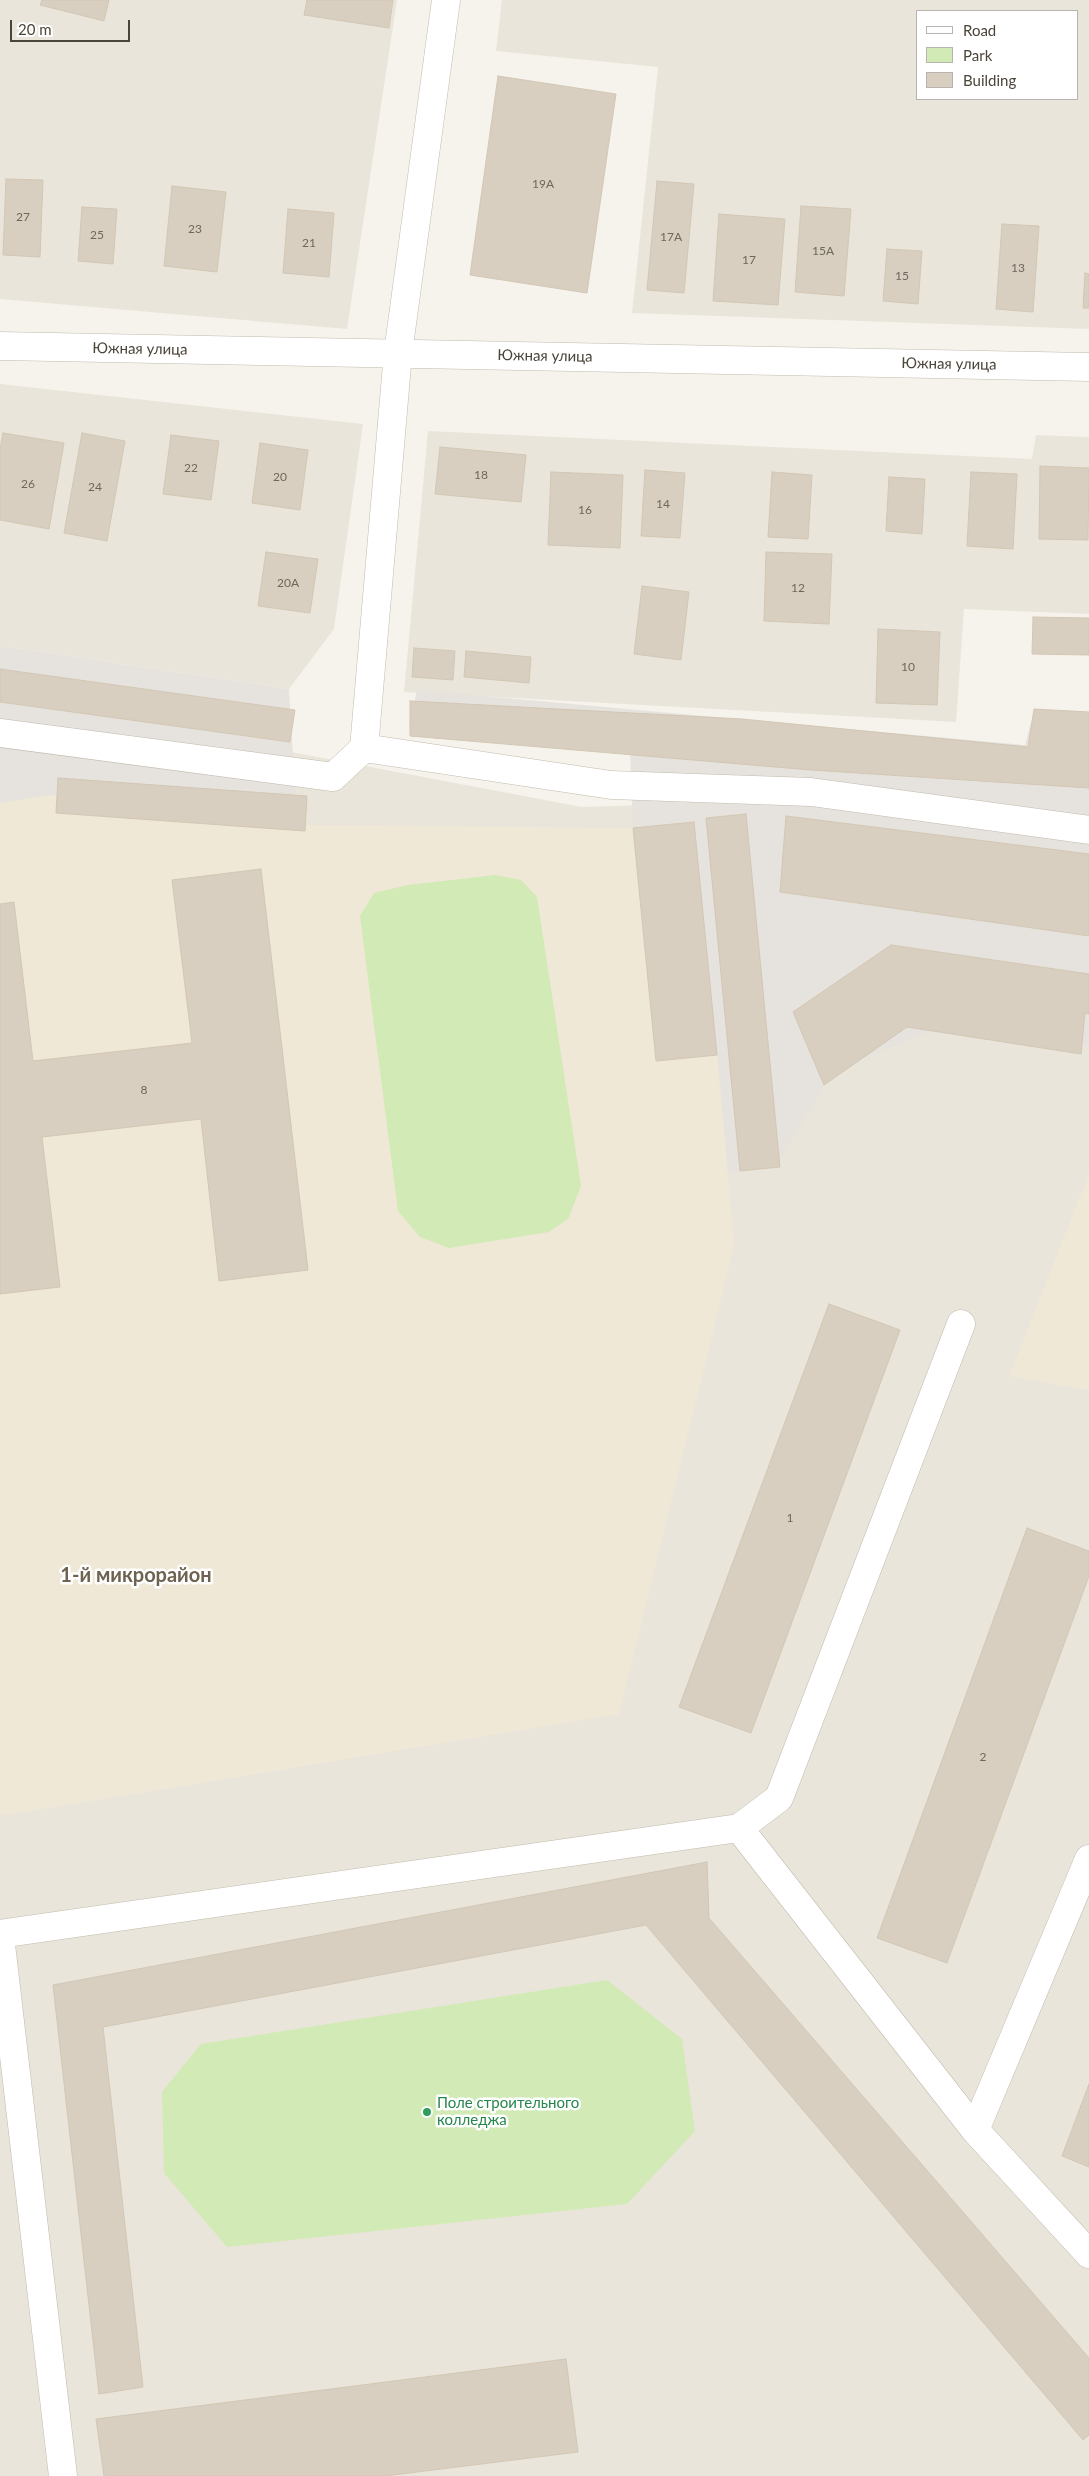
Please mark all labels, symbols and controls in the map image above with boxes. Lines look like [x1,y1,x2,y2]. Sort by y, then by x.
scale bar [12,10,132,42]
legend [916,10,1079,100]
text: 20 m [18,20,52,38]
text: Road [963,21,996,39]
text: Park [963,46,992,64]
text: Building [963,71,1016,89]
house number: 19А [532,177,554,191]
house number: 27 [16,210,30,224]
house number: 23 [188,222,202,236]
house number: 25 [90,228,104,242]
house number: 17А [660,230,682,244]
house number: 21 [302,236,316,250]
house number: 15А [812,244,834,258]
house number: 17 [742,253,756,267]
house number: 13 [1011,261,1025,275]
house number: 15 [895,269,909,283]
street label: Южная улица [92,339,188,359]
street label: Южная улица [497,346,593,366]
street label: Южная улица [901,354,997,374]
house number: 22 [184,461,198,475]
house number: 18 [474,468,488,482]
house number: 20 [273,470,287,484]
house number: 26 [21,477,35,491]
house number: 24 [88,480,102,494]
house number: 14 [656,497,670,511]
house number: 16 [578,503,592,517]
house number: 20А [277,576,299,590]
house number: 12 [791,581,805,595]
house number: 10 [901,660,915,674]
house number: 8 [141,1083,147,1097]
house number: 1 [787,1511,793,1525]
district label: 1-й микрорайон [60,1564,212,1588]
house number: 2 [980,1750,986,1764]
place label: Поле строительного колледжа [437,2094,579,2129]
marker: Поле строительного колледжа [421,2106,433,2118]

